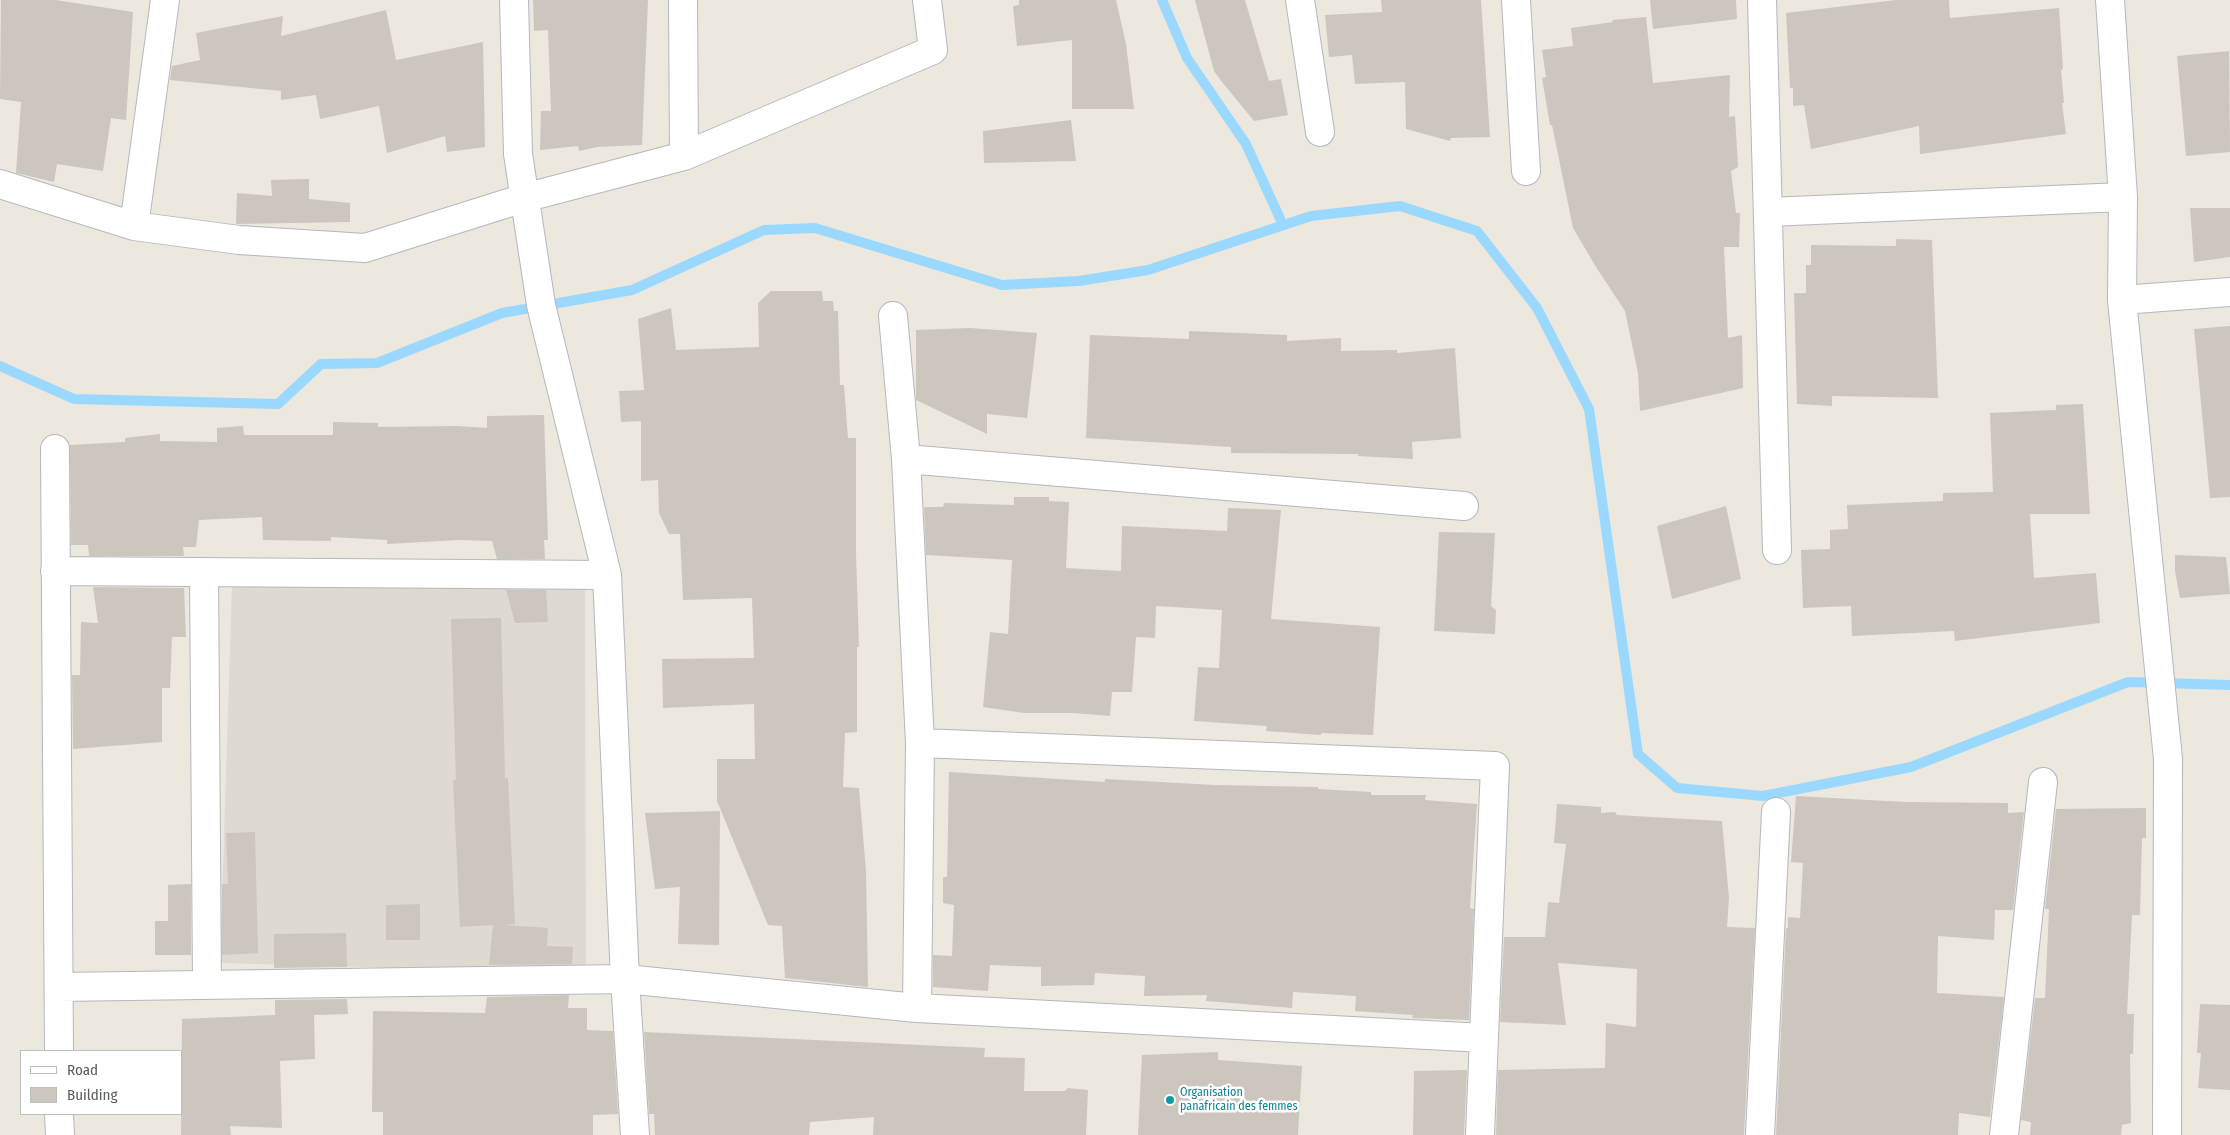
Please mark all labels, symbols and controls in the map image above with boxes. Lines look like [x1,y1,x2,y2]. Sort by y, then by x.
legend [20,1050,182,1115]
text: Road [67,1061,98,1079]
text: Building [67,1086,118,1104]
place label: Organisation panafricain des femmes [1180,1086,1298,1114]
marker: Organisation panafricain des femmes [1164,1094,1176,1106]

